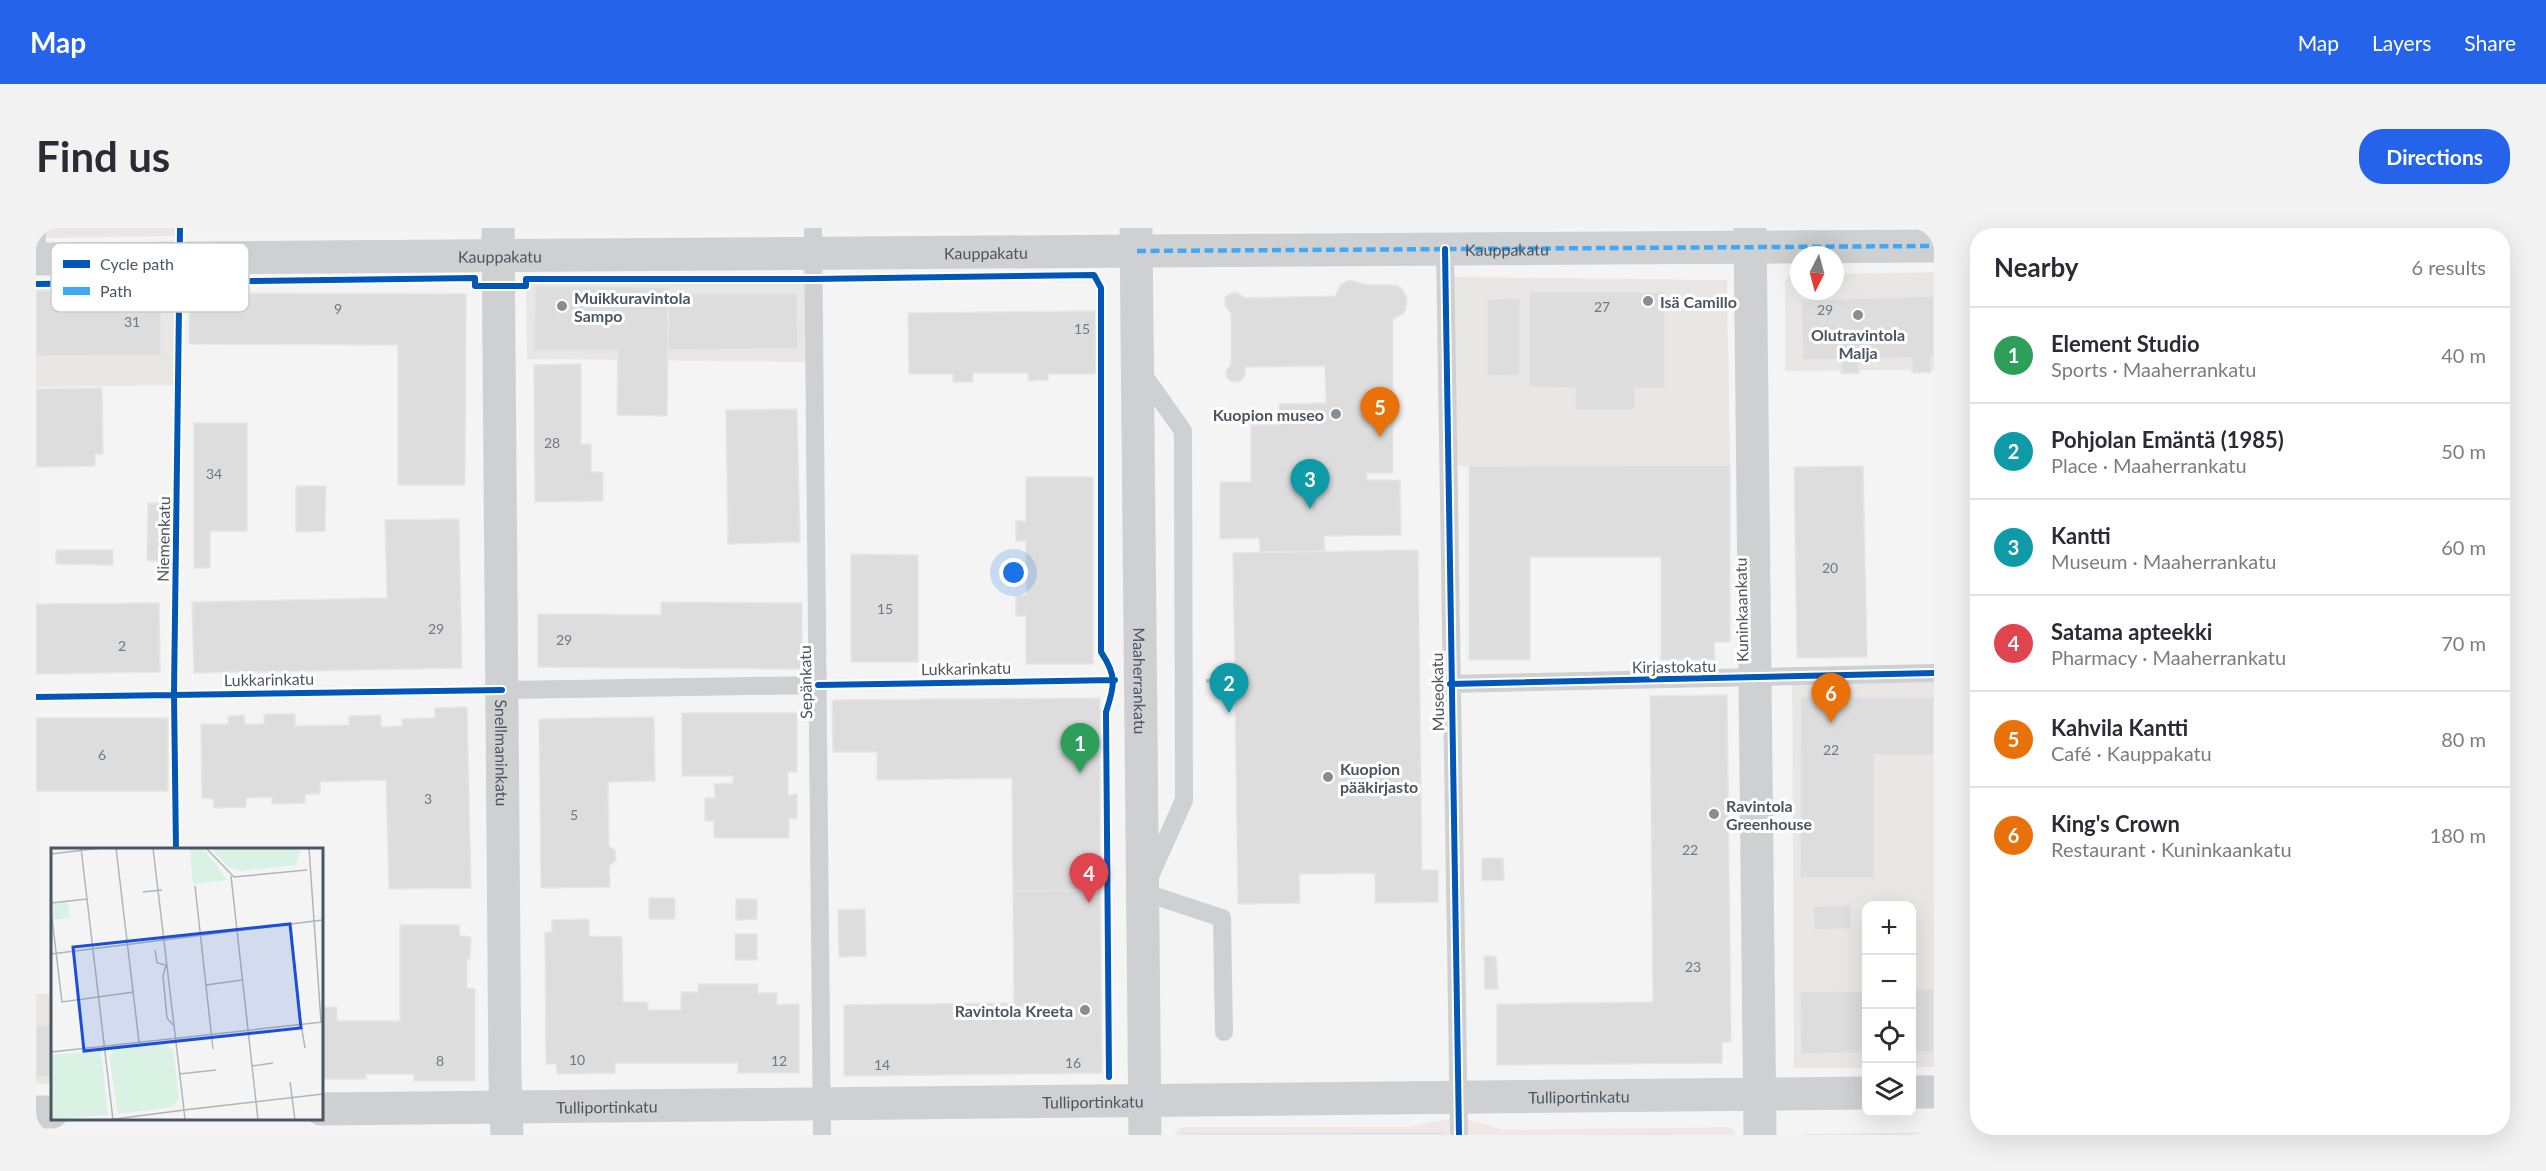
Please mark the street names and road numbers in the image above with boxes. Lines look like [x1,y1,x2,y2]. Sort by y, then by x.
street label: Kauppakatu [1465,239,1549,258]
street label: Kauppakatu [944,242,1028,262]
street label: Kauppakatu [458,246,542,265]
street label: Niemenkatu [153,496,173,582]
street label: Kuninkaankatu [1731,558,1751,662]
street label: Maaherrankatu [1130,627,1151,735]
street label: Sepänkatu [795,645,815,719]
street label: Museokatu [1427,652,1447,732]
street label: Kirjastokatu [1632,656,1716,676]
street label: Lukkarinkatu [921,658,1011,678]
street label: Lukkarinkatu [224,669,314,689]
street label: Snellmaninkatu [492,699,512,807]
street label: Tulliportinkatu [1528,1086,1630,1106]
street label: Tulliportinkatu [1042,1091,1144,1111]
street label: Tulliportinkatu [556,1096,658,1116]

